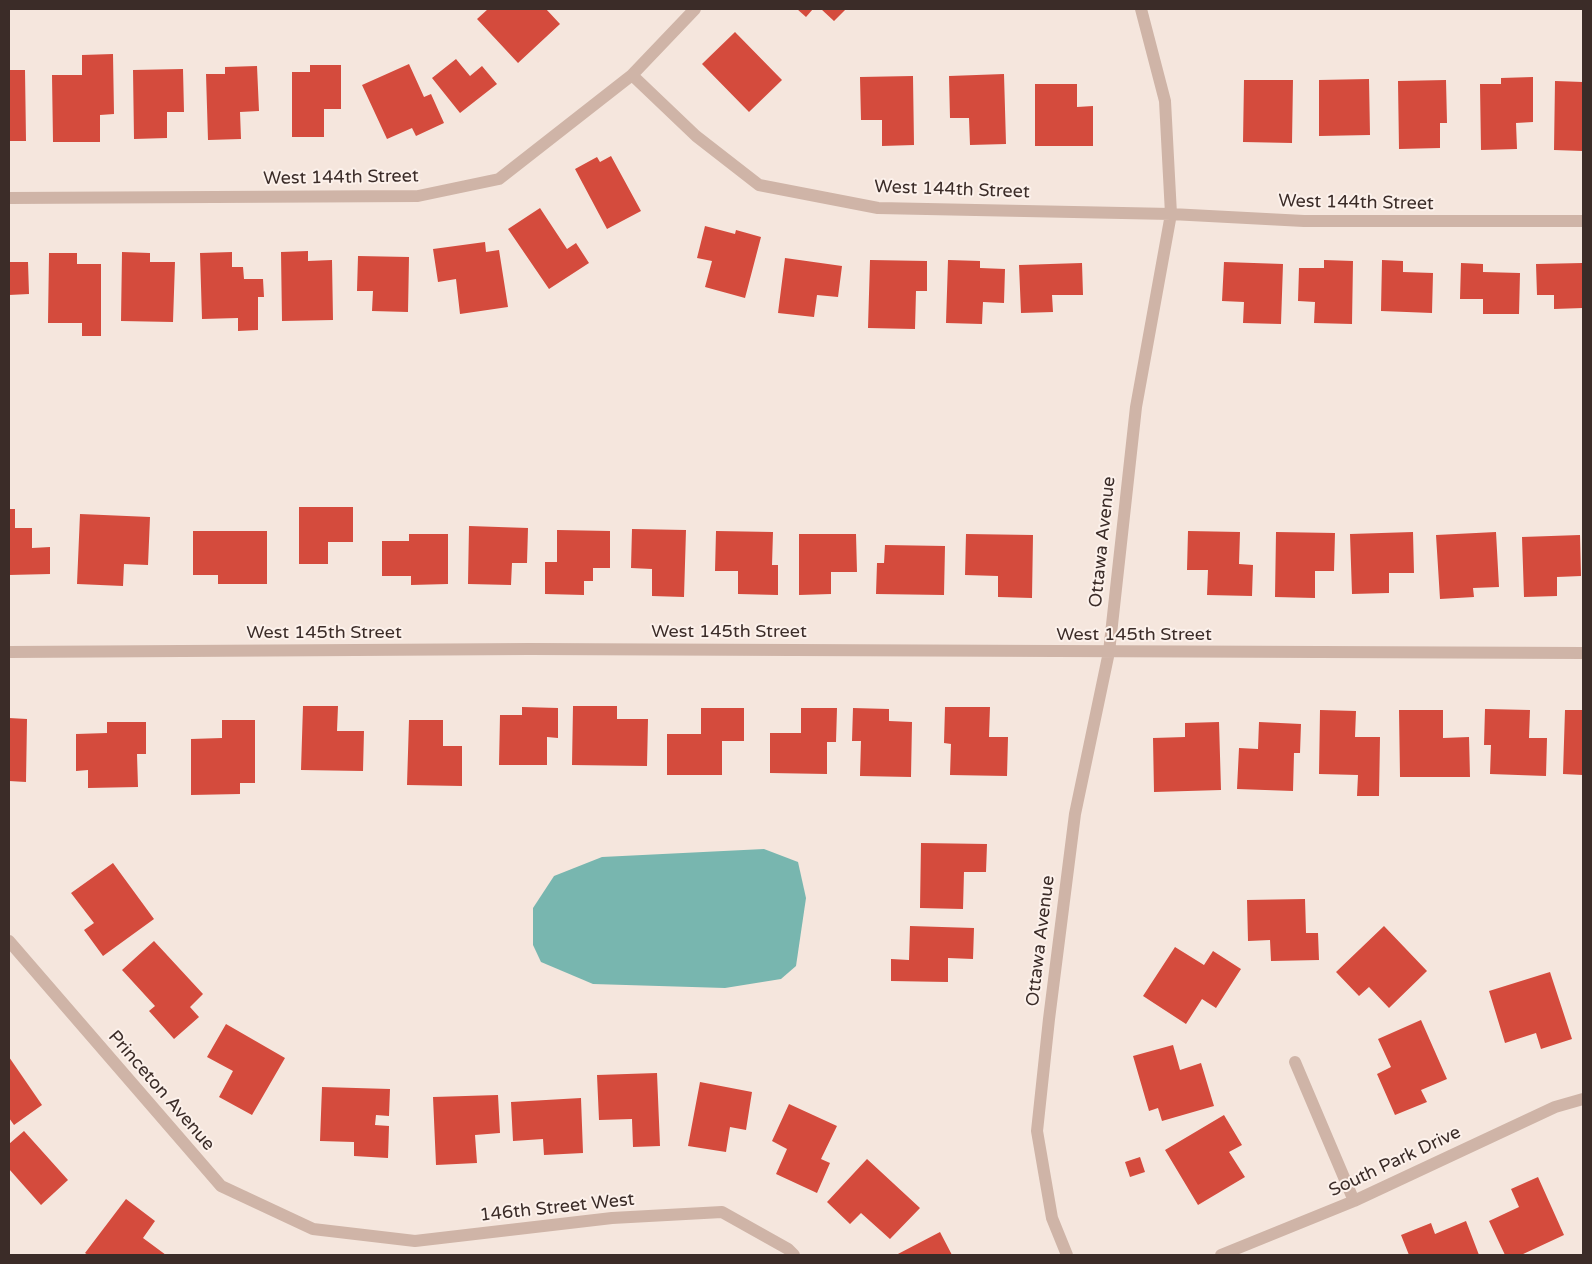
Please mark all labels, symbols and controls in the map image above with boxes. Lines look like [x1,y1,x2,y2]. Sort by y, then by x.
street label: West 144th Street [263,166,419,190]
street label: West 144th Street [874,176,1030,204]
street label: West 144th Street [1278,191,1434,215]
street label: Ottawa Avenue [1085,475,1121,609]
street label: West 145th Street [651,621,807,643]
street label: West 145th Street [246,622,402,644]
street label: West 145th Street [1056,624,1212,646]
street label: Ottawa Avenue [1022,874,1060,1008]
street label: Princeton Avenue [103,1027,219,1155]
street label: South Park Drive [1326,1122,1464,1202]
street label: 146th Street West [479,1189,635,1227]

